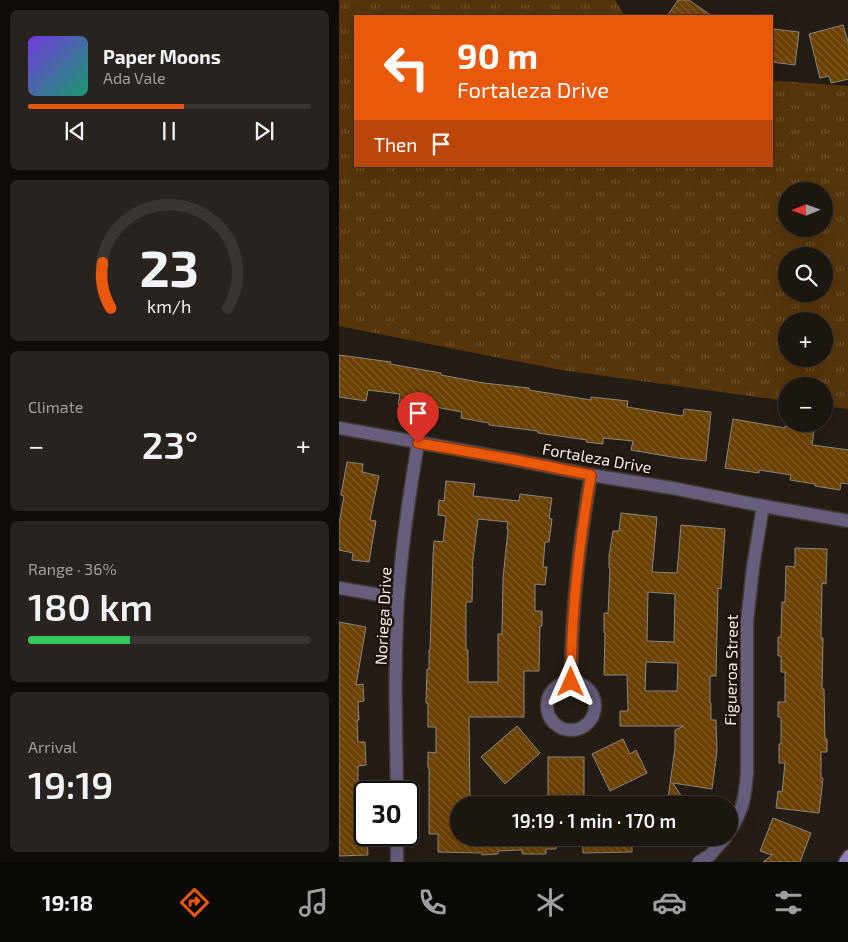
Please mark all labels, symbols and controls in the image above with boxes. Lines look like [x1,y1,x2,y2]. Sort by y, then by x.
text: 90 m [457,34,538,76]
icon: left [374,35,439,100]
text: Paper Moons [103,45,221,68]
text: Ada Vale [103,68,166,87]
text: Fortaleza Drive [457,76,609,102]
icon: previous [61,117,89,145]
icon: pause [155,117,183,145]
icon: next [250,117,278,145]
icon: arrive [427,130,455,158]
text: Then [374,133,417,156]
north arrow [778,182,833,238]
map controls [778,182,833,432]
text: 23 [140,235,199,297]
button: search [778,247,833,302]
text: km/h [147,295,192,317]
button: + [778,312,833,367]
button: − [778,377,833,432]
pin [397,392,439,443]
text: Climate [28,397,83,416]
icon: arrive [404,399,432,427]
text: 23° [142,421,198,467]
text: − [28,428,44,462]
text: + [296,428,311,462]
street label: Fortaleza Drive [541,439,653,476]
text: Range · 36% [28,559,117,578]
street label: Noriega Drive [370,566,395,666]
text: 180 km [28,583,153,629]
street label: Figueroa Street [720,614,741,726]
position arrow [544,655,596,707]
text: Arrival [28,737,77,756]
text: 19:19 [28,761,113,807]
speed limit sign: 30 [354,781,419,846]
text: 19:19 · 1 min · 170 m [512,809,676,832]
icon: directions [177,885,212,920]
icon: music [296,885,331,920]
icon: phone [415,885,450,920]
icon: climate [533,885,568,920]
icon: car [652,885,687,920]
icon: filters [771,885,806,920]
text: 19:18 [42,889,93,915]

